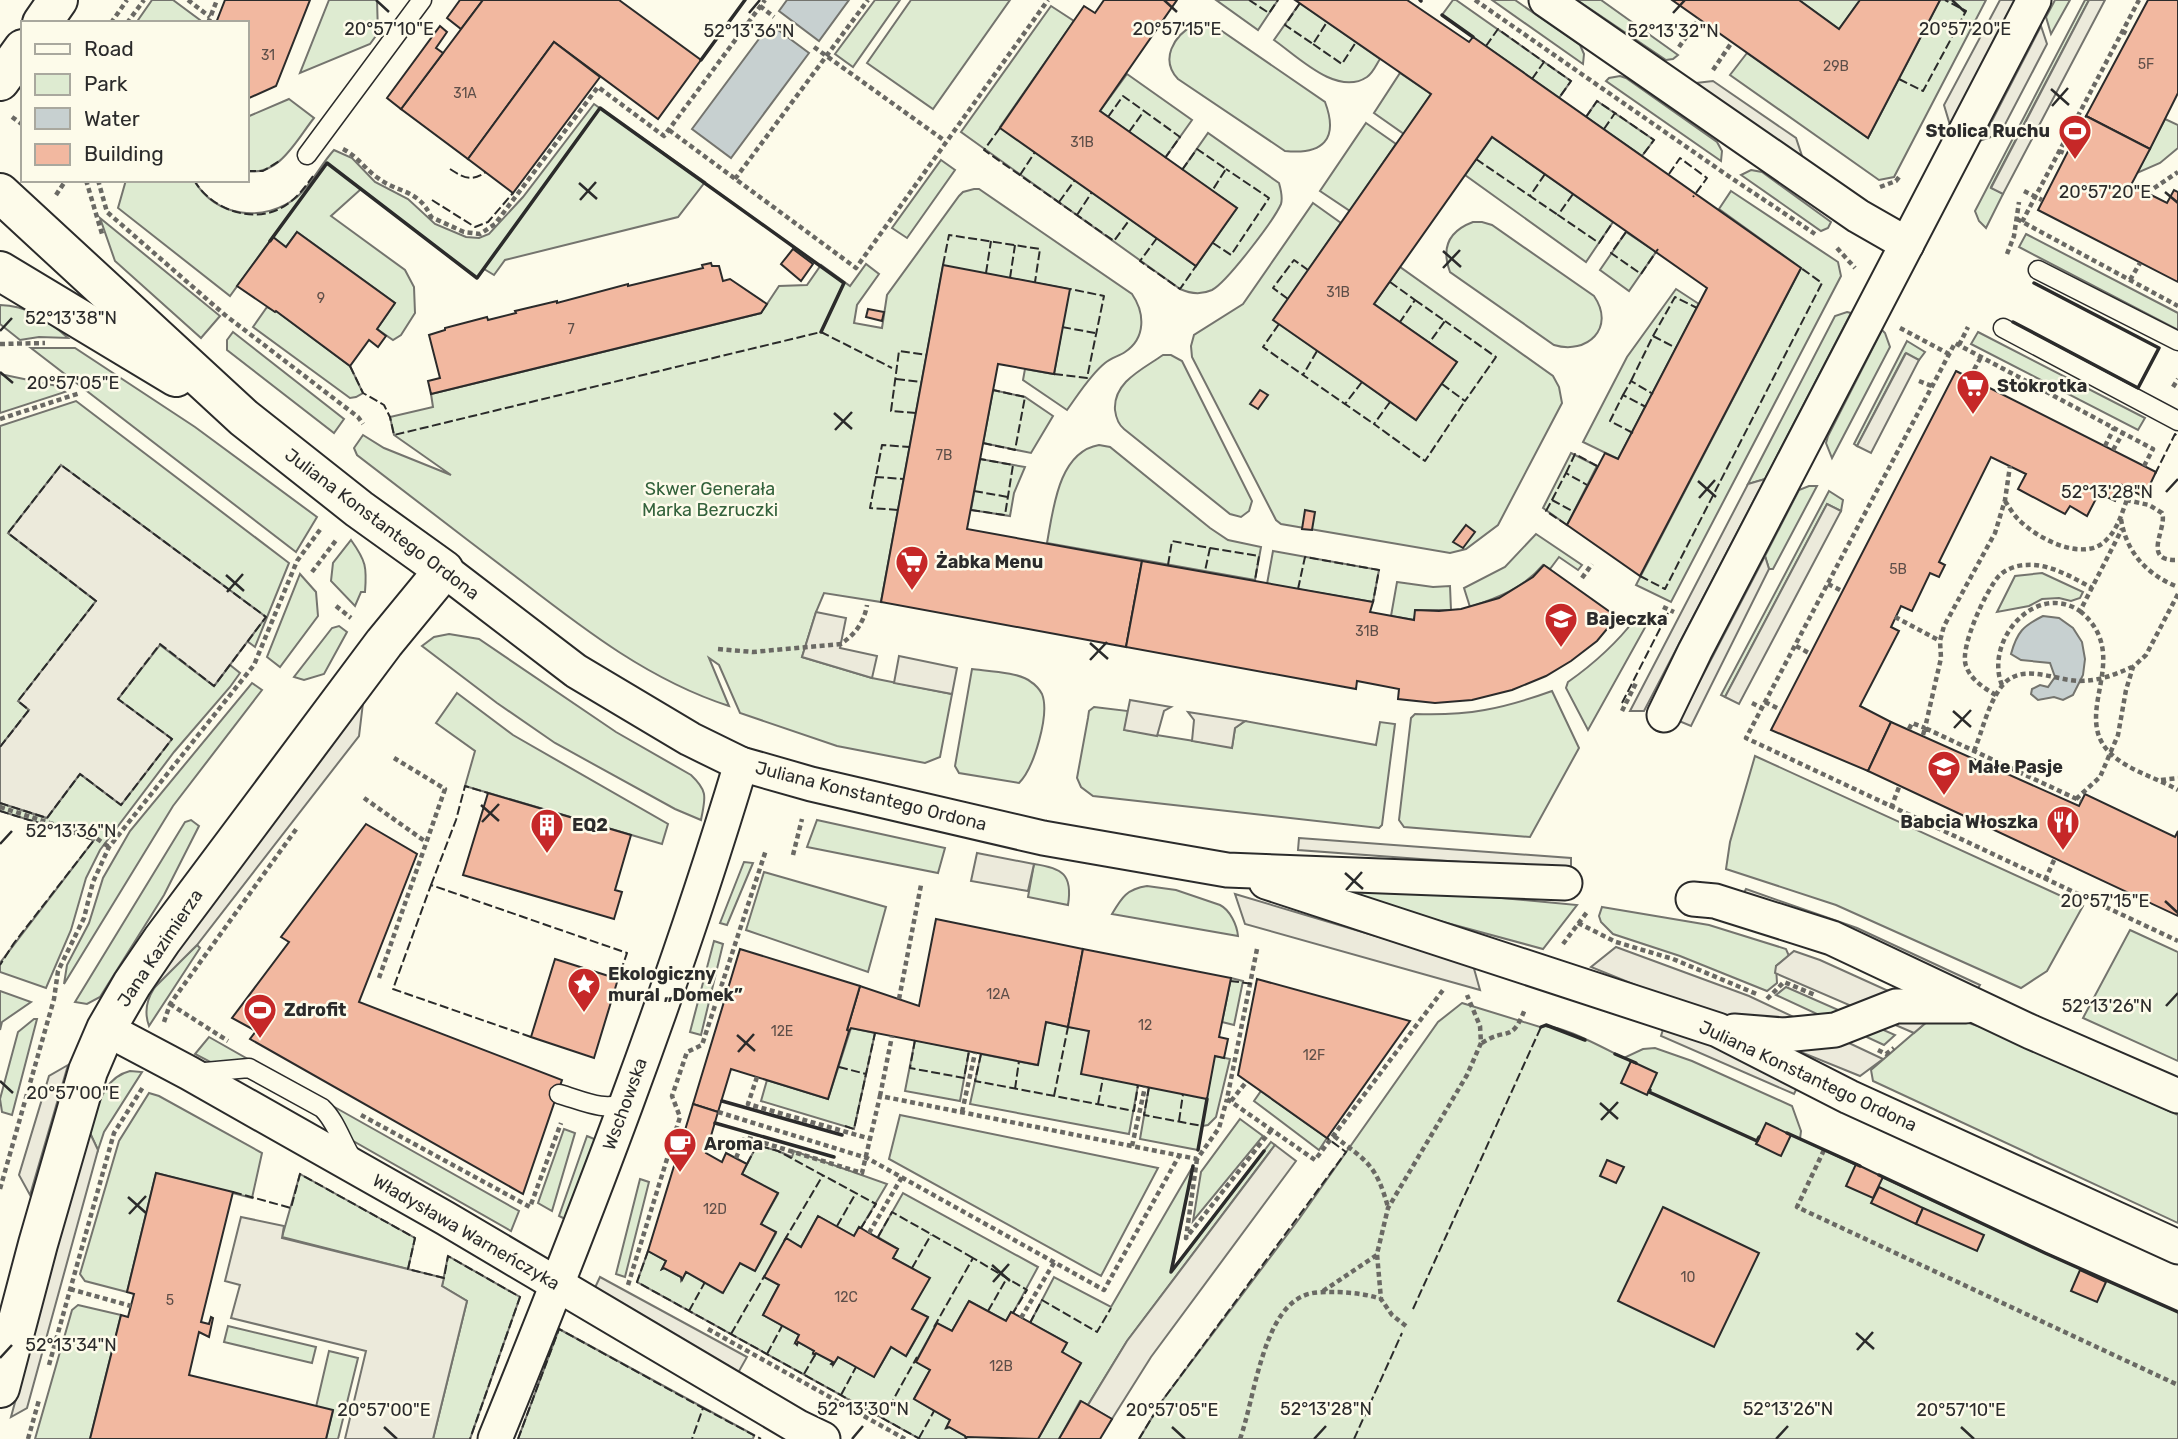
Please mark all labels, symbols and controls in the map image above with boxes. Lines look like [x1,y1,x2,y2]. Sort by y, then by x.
text: 20°57'10"E [344,18,434,40]
text: 20°57'15"E [1133,18,1221,40]
text: 20°57'20"E [1919,18,2011,40]
text: 52°13'36"N [704,20,794,42]
text: 52°13'32"N [1627,20,1719,42]
legend [21,21,248,182]
text: Road [84,36,134,61]
house number: 31 [261,47,275,64]
house number: 5F [2138,56,2154,73]
house number: 29B [1823,58,1849,75]
text: Park [84,71,128,96]
house number: 31A [453,85,477,102]
text: Water [84,106,140,131]
sports icon: Stolica Ruchu [2056,112,2094,161]
place label: Stolica Ruchu [1925,120,2050,142]
house number: 31B [1070,134,1094,151]
text: Building [84,141,164,166]
text: 20°57'20"E [2059,181,2151,203]
house number: 31B [1326,284,1350,301]
house number: 9 [317,290,325,307]
text: 52°13'38"N [25,307,117,329]
house number: 7 [567,321,575,338]
supermarket icon: Stokrotka [1954,367,1992,416]
text: 20°57'05"E [27,372,119,394]
place label: Stokrotka [1997,375,2087,397]
street label: Juliana Konstantego Ordona [280,444,484,604]
house number: 7B [936,447,952,464]
park label: Skwer Generała Marka Bezruczki [642,478,778,521]
text: 52°13'28"N [2061,481,2153,503]
supermarket icon: Żabka Menu [893,543,931,592]
place label: Żabka Menu [936,551,1043,573]
house number: 5B [1889,561,1907,578]
school or university icon: Bajeczka [1542,600,1580,649]
place label: Bajeczka [1586,608,1668,630]
house number: 31B [1355,623,1379,640]
school or university icon: Małe Pasje [1925,748,1963,797]
place label: Małe Pasje [1968,756,2063,778]
street label: Juliana Konstantego Ordona [753,757,989,835]
restaurant icon: Babcia Włoszka [2044,803,2082,852]
building icon: EQ2 [528,806,566,855]
place label: Babcia Włoszka [1900,811,2038,833]
place label: EQ2 [572,814,608,836]
text: 52°13'36"N [26,820,116,842]
street label: Jana Kazimierza [113,885,207,1011]
text: 20°57'15"E [2061,890,2149,912]
place label: Ekologiczny mural „Domek” [608,963,743,1006]
place icon: Ekologiczny mural „Domek” [565,965,603,1014]
house number: 12A [986,986,1010,1003]
sports icon: Zdrofit [241,991,279,1040]
text: 52°13'26"N [2062,995,2152,1017]
place label: Zdrofit [284,999,347,1021]
street label: Juliana Konstantego Ordona [1696,1016,1920,1136]
house number: 12 [1138,1017,1152,1034]
house number: 12E [771,1023,793,1040]
house number: 12F [1303,1047,1325,1064]
street label: Wschowska [598,1055,652,1153]
text: 20°57'00"E [26,1082,120,1104]
cafe icon: Aroma [661,1125,699,1174]
place label: Aroma [704,1133,763,1155]
street label: Władysława Warneńczyka [368,1169,564,1295]
house number: 12D [703,1201,727,1218]
house number: 10 [1681,1269,1696,1286]
house number: 12C [834,1289,858,1306]
house number: 5 [166,1292,174,1309]
text: 52°13'34"N [25,1334,117,1356]
house number: 12B [989,1358,1013,1375]
text: 52°13'30"N [817,1398,909,1420]
text: 52°13'28"N [1280,1398,1372,1420]
text: 52°13'26"N [1743,1398,1833,1420]
text: 20°57'00"E [337,1399,431,1421]
text: 20°57'05"E [1126,1399,1218,1421]
text: 20°57'10"E [1916,1399,2006,1421]

